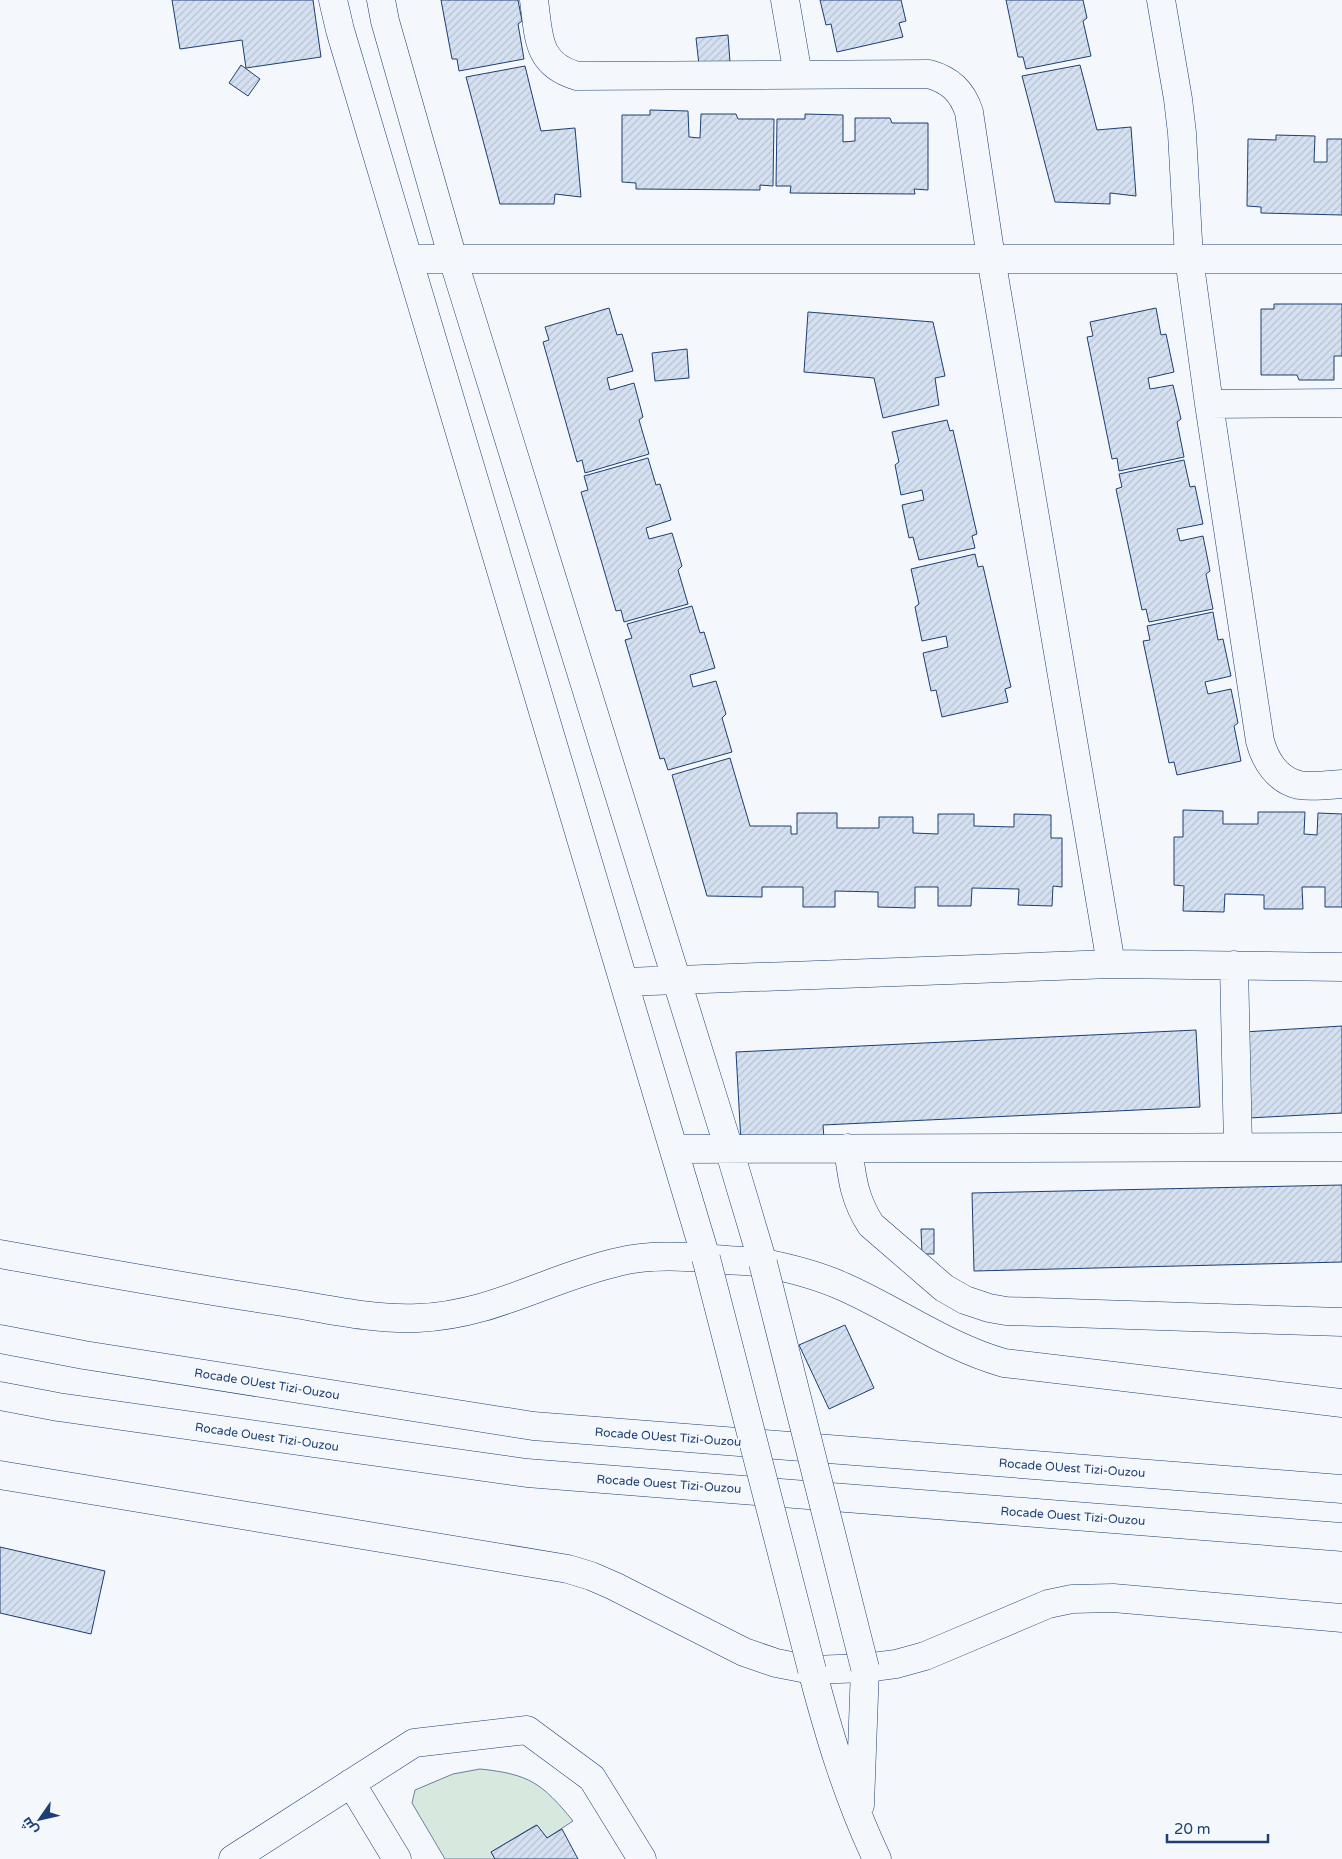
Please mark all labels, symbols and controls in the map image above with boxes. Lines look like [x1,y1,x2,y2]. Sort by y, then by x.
street label: Rocade OUest Tizi-Ouzou [193,1366,341,1402]
street label: Rocade Ouest Tizi-Ouzou [194,1420,340,1454]
street label: Rocade OUest Tizi-Ouzou [594,1425,742,1449]
street label: Rocade OUest Tizi-Ouzou [998,1456,1146,1480]
street label: Rocade Ouest Tizi-Ouzou [596,1472,742,1496]
street label: Rocade Ouest Tizi-Ouzou [1000,1504,1146,1528]
north arrow [15,1794,65,1844]
scale bar [1167,1812,1268,1844]
text: ش [18,1814,42,1838]
text: 20 m [1174,1820,1211,1838]

